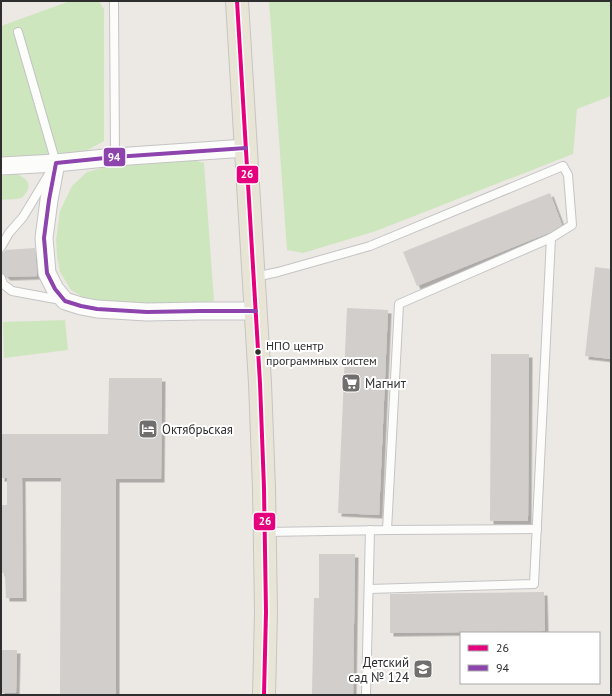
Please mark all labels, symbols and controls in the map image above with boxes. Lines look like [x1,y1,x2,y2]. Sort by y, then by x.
line badge: 94 [103,147,126,167]
text: 94 [108,150,121,164]
line badge: 26 [236,165,259,184]
text: 26 [241,167,253,181]
place label: НПО центр программных систем [266,338,377,368]
marker: НПО центр программных систем [253,347,263,357]
supermarket icon: Магнит [340,372,362,394]
place label: Магнит [365,375,407,392]
hotel icon: Октябрьская [137,418,159,440]
place label: Октябрьская [162,421,233,438]
line badge: 26 [253,512,276,531]
text: 26 [259,514,271,528]
legend [460,632,600,684]
text: 26 [496,640,509,655]
place label: Детский сад № 124 [348,654,409,686]
school or university icon: Детский сад № 124 [412,658,434,680]
text: 94 [496,660,510,675]

